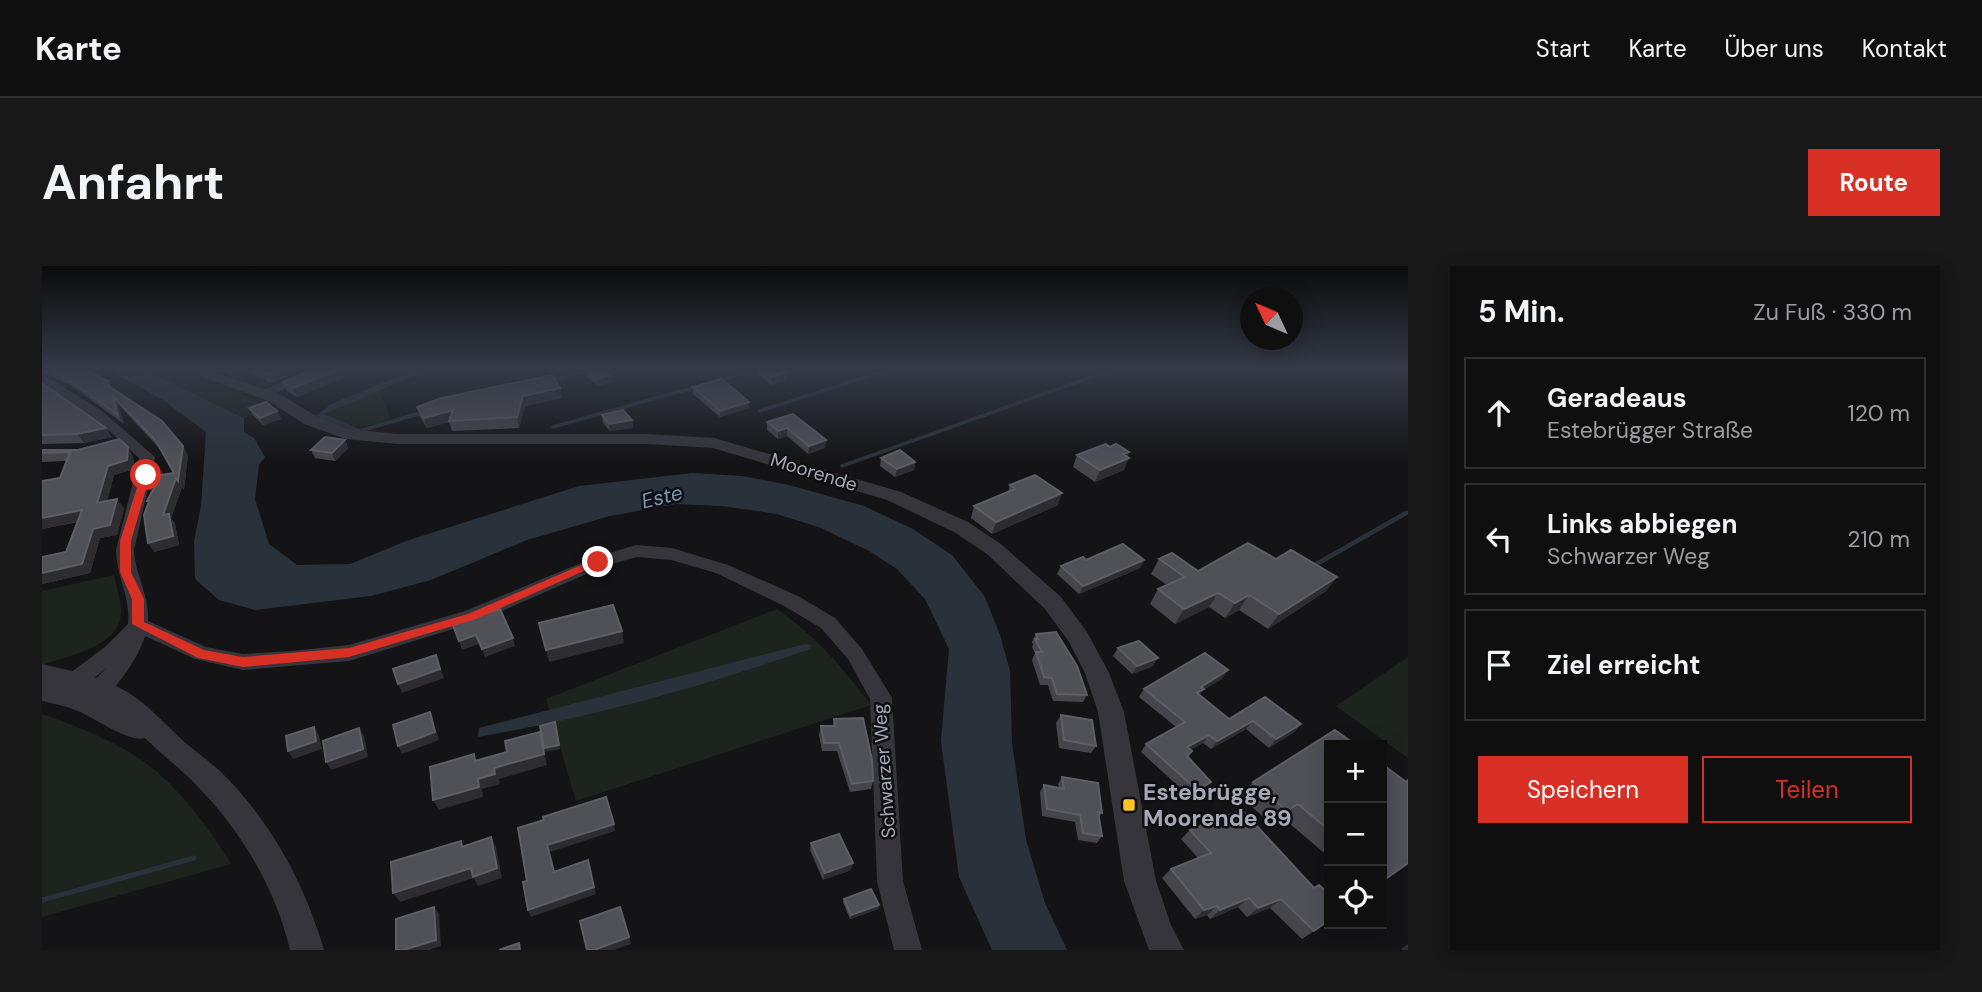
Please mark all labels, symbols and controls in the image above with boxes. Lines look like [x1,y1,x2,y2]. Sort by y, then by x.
text: Karte [35,27,122,70]
text: Start [1536,33,1590,64]
text: Karte [1628,33,1687,64]
text: Über uns [1725,33,1824,64]
text: Kontakt [1862,33,1947,64]
button: Route [1808,149,1940,216]
text: Anfahrt [42,150,224,214]
north arrow [1240,287,1303,350]
text: 5 Min. [1478,292,1565,331]
text: Zu Fuß · 330 m [1753,297,1912,327]
text: Geradeaus [1547,381,1687,415]
icon: ahead [1480,394,1518,432]
text: 120 m [1847,398,1910,428]
text: Estebrügger Straße [1547,415,1753,445]
street label: Moorende [768,447,860,497]
route start [130,459,161,490]
water label: Este [638,478,686,516]
text: Links abbiegen [1547,507,1737,541]
icon: left [1480,520,1518,558]
text: 210 m [1847,524,1910,554]
text: Schwarzer Weg [1547,541,1710,571]
route end [582,546,613,577]
icon: arrive [1480,646,1518,684]
text: Ziel erreicht [1547,648,1700,682]
street label: Schwarzer Weg [867,703,901,839]
map controls [1324,740,1387,929]
button: + [1324,740,1387,803]
button: Speichern [1478,756,1688,823]
button: Teilen [1702,756,1912,823]
place label: Estebrügge, Moorende 89 [1143,777,1292,833]
marker: Estebrügge, Moorende 89 [1121,797,1137,813]
button: − [1324,803,1387,866]
button: locate [1324,866,1387,929]

